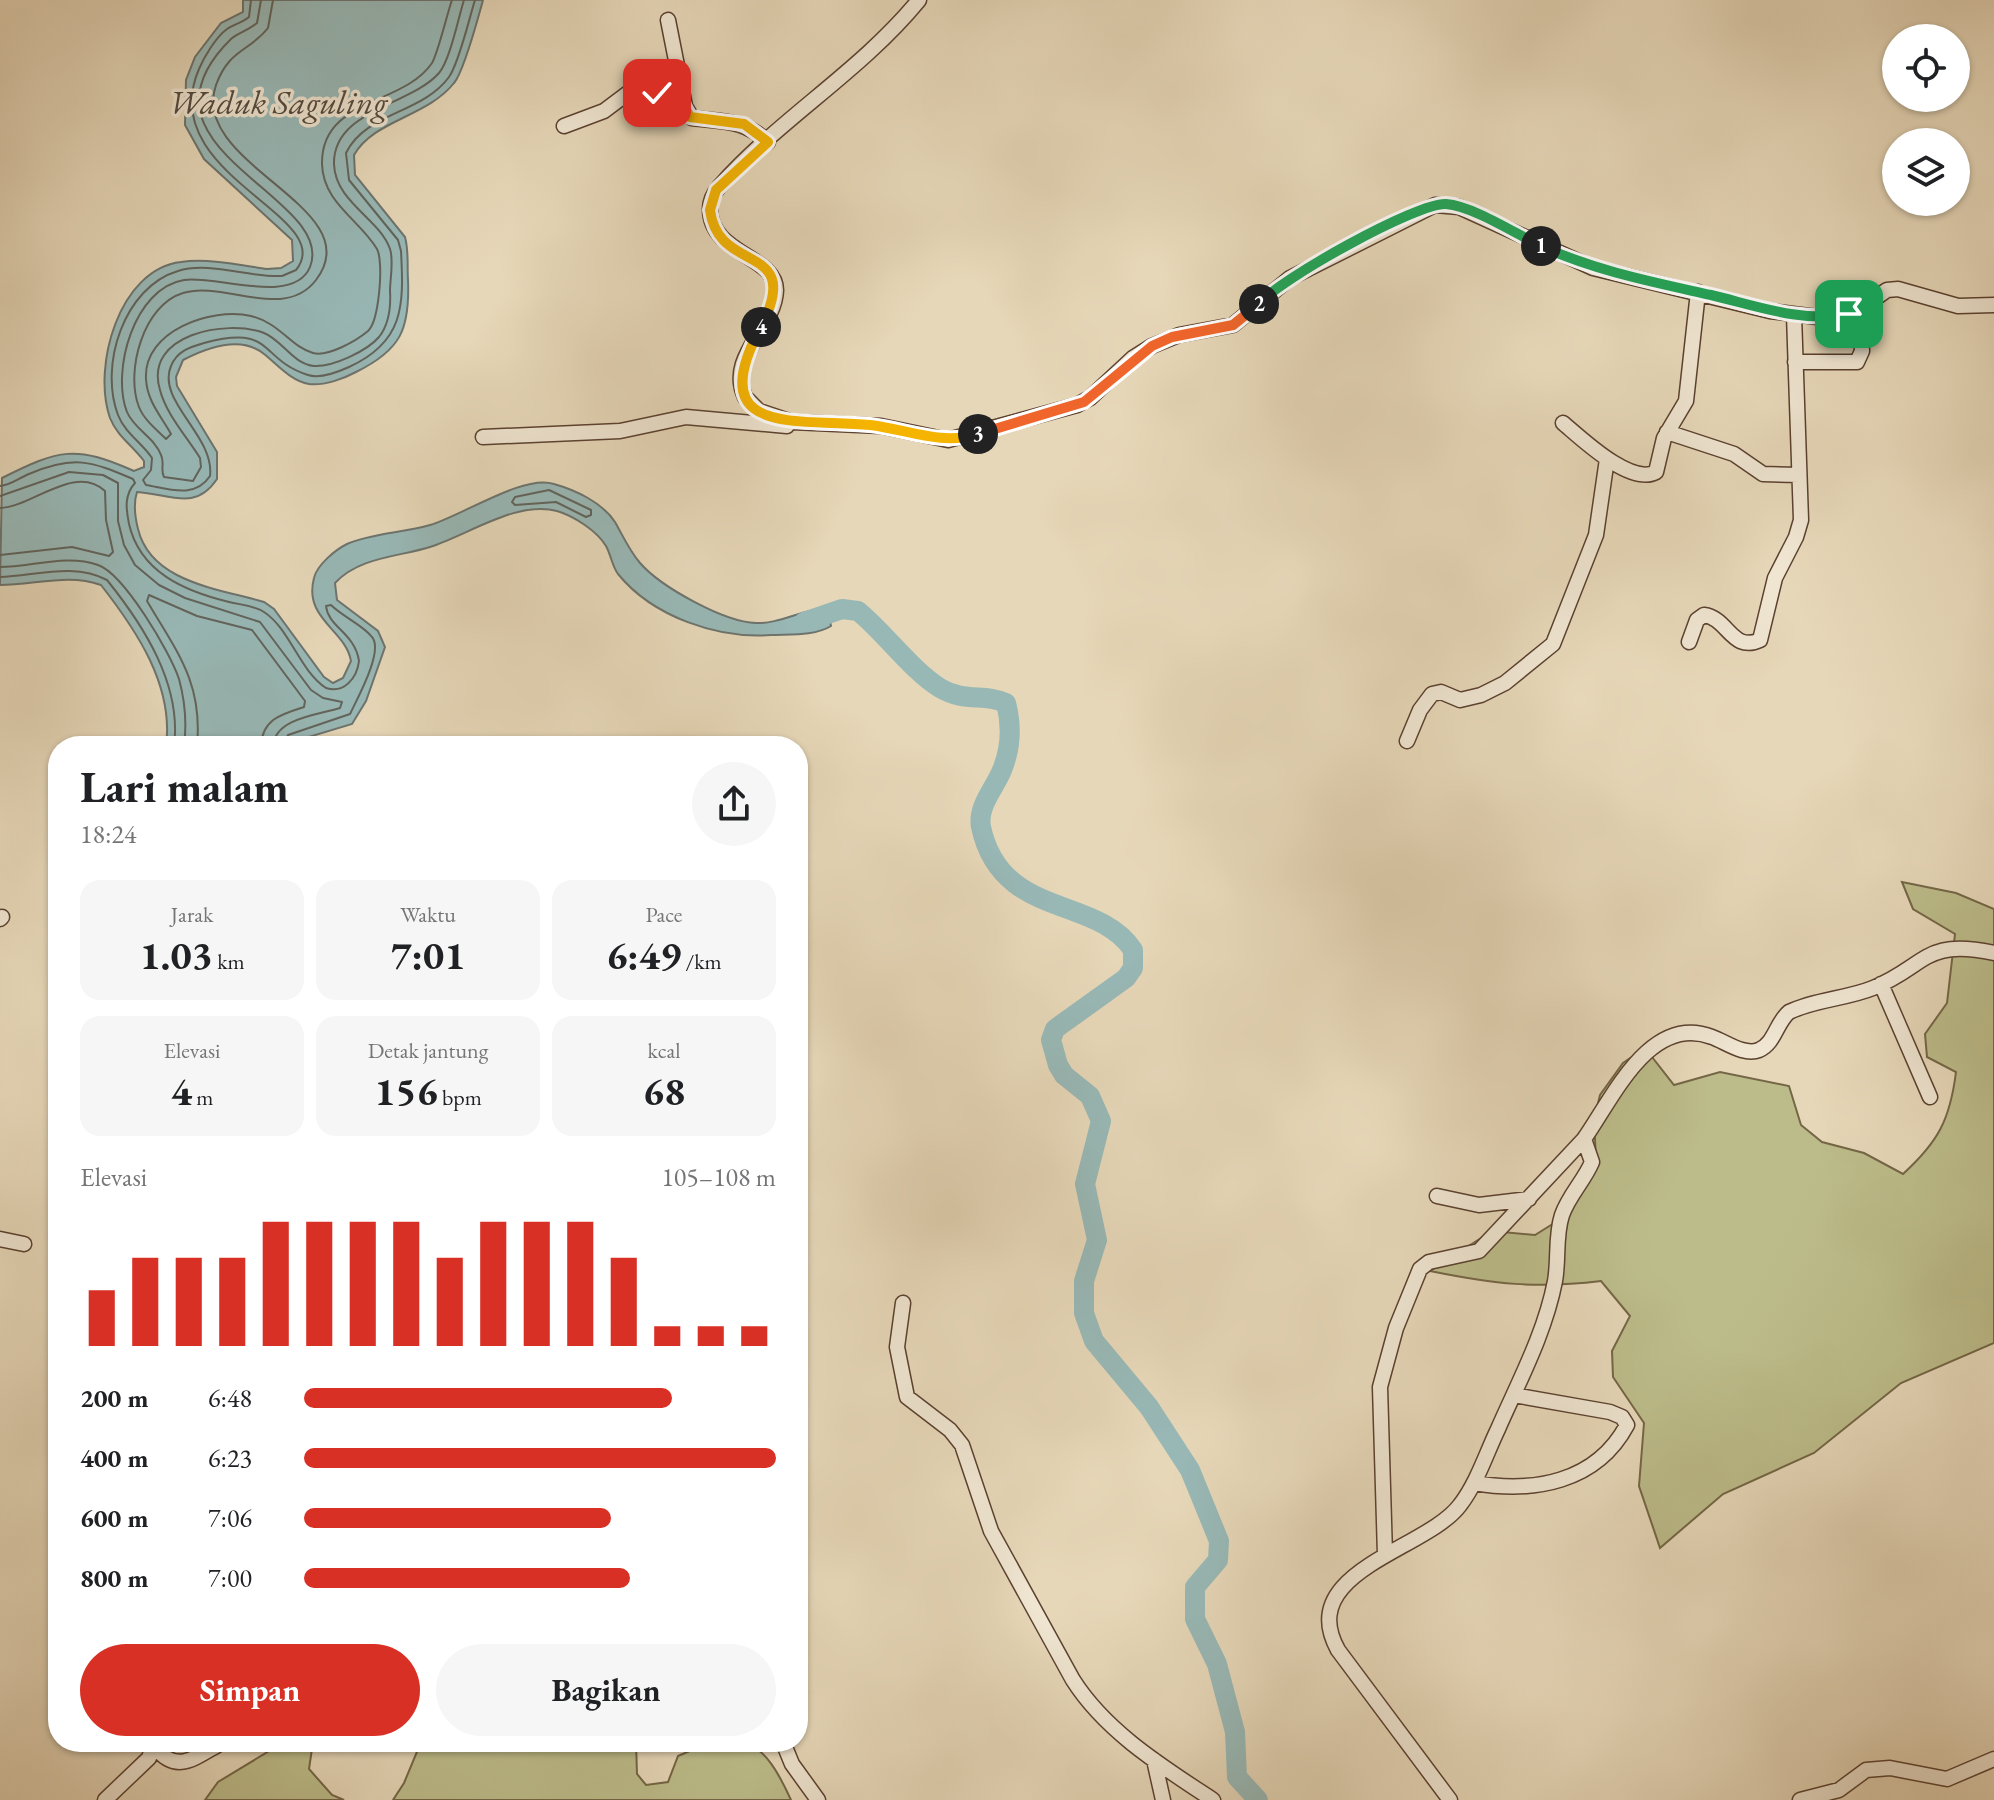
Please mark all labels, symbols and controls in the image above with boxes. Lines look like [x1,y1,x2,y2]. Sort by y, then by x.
map controls [1882,24,1970,216]
button: locate [1882,24,1970,112]
pin [623,59,691,127]
icon: check [635,71,679,115]
water label: Waduk Saguling [169,80,388,124]
button: layers [1882,128,1970,216]
pin: 1 [1521,226,1561,266]
text: 1 [1535,231,1547,260]
pin [1815,280,1883,348]
pin: 2 [1239,284,1279,324]
text: 2 [1253,289,1265,318]
icon: arrive [1827,292,1871,336]
pin: 4 [741,307,781,347]
text: 4 [755,312,767,341]
pin: 3 [958,414,998,454]
text: 3 [972,419,984,448]
text: Lari malam [80,758,289,815]
button: share [692,762,776,846]
text: 18:24 [80,817,136,851]
text: Jarak [171,900,213,929]
text: Waktu [400,900,456,929]
text: Pace [646,900,682,929]
text: 1.03 [139,929,213,981]
text: 7:01 [391,929,465,981]
text: 6:49 [606,929,681,981]
text: km [213,947,245,976]
text: /km [681,947,722,976]
text: Elevasi [164,1036,220,1065]
text: Detak jantung [368,1036,488,1065]
text: kcal [647,1036,681,1065]
text: 4 [171,1065,192,1117]
text: 156 [374,1065,438,1117]
text: 68 [643,1065,685,1117]
text: m [192,1083,213,1112]
text: bpm [438,1083,482,1112]
text: Elevasi [80,1160,147,1194]
text: 105–108 m [661,1160,776,1194]
text: 200 m [80,1381,148,1415]
text: 6:48 [208,1381,252,1415]
text: 400 m [80,1441,148,1475]
text: 6:23 [208,1441,252,1475]
text: 600 m [80,1501,148,1535]
text: 7:06 [208,1501,252,1535]
text: 800 m [80,1561,148,1595]
text: 7:00 [208,1561,252,1595]
button: Simpan [80,1644,420,1736]
button: Bagikan [436,1644,776,1736]

